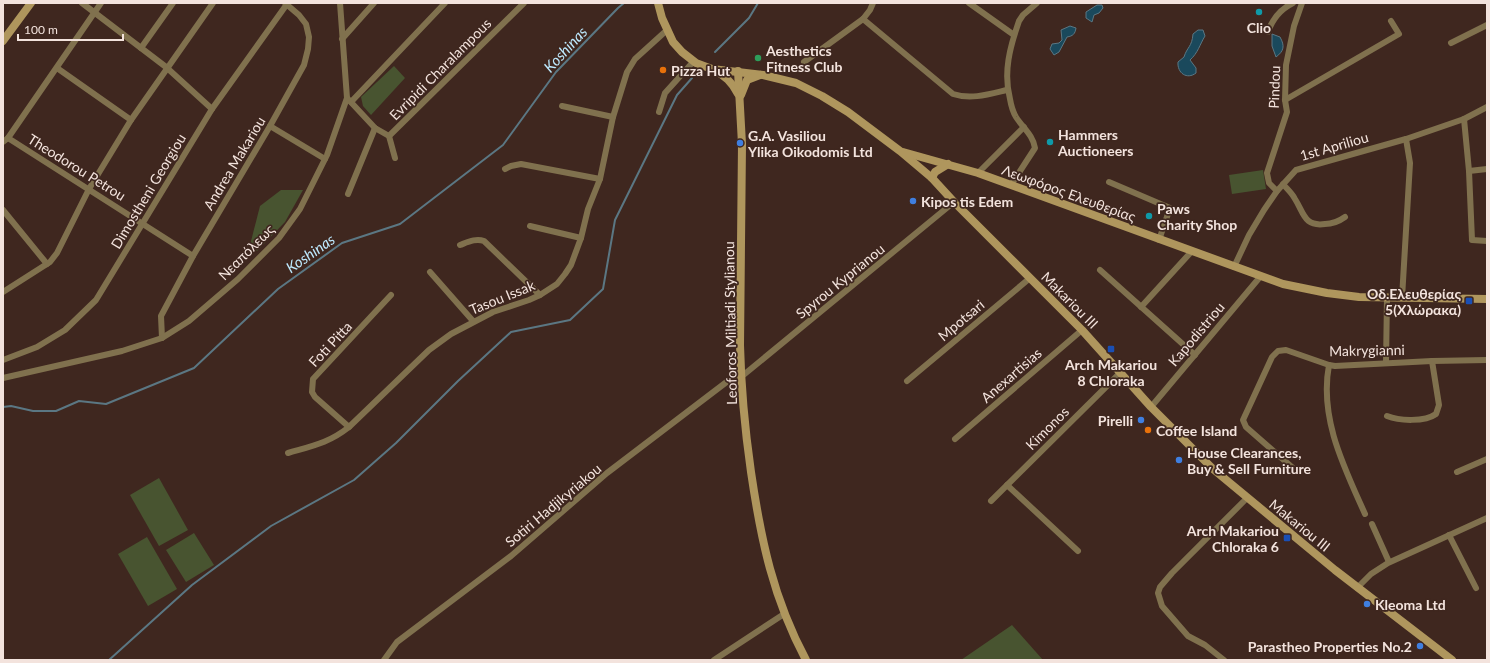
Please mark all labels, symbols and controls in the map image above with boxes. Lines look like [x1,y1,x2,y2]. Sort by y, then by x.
marker: Clio [1254,7,1264,17]
street label: Evripidi Charalampous [386,15,494,123]
scale bar [18,16,123,42]
place label: Clio [1247,19,1271,36]
text: 100 m [24,22,58,37]
water label: Koshinas [539,23,591,75]
place label: Aesthetics Fitness Club [765,42,842,75]
marker: Aesthetics Fitness Club [753,53,763,63]
place label: Pizza Hut [671,62,731,79]
marker: Pizza Hut [658,65,668,75]
street label: Pindou [1265,65,1283,109]
street label: Andrea Makariou [199,113,269,213]
place label: Hammers Auctioneers [1057,126,1133,159]
place label: G.A. Vasiliou Ylika Oikodomis Ltd [747,127,873,160]
street label: 1st Apriliou [1298,128,1370,164]
street label: Theodorou Petrou [25,130,129,204]
street label: Dimostheni Georgiou [107,130,189,252]
marker: Hammers Auctioneers [1045,137,1055,147]
marker: G.A. Vasiliou Ylika Oikodomis Ltd [735,138,745,148]
street label: Λεωφόρος Ελευθερίας [1000,161,1139,225]
place label: Kipos tis Edem [921,193,1013,210]
marker: Kipos tis Edem [908,196,918,206]
place label: Paws Charity Shop [1157,200,1237,233]
marker: Paws Charity Shop [1144,211,1154,221]
street label: Νεαπόλεως [215,220,278,283]
water label: Koshinas [282,230,338,276]
street label: Spyrou Kyprianou [792,240,888,322]
street label: Leoforos Miltiadi Stylianou [720,241,740,405]
street label: Makariou III [1038,268,1102,332]
street label: Tasou Issak [467,276,538,318]
place label: Οδ.Ελευθερίας 5(Χλώρακα) [1367,285,1461,318]
street label: Mpotsari [934,296,988,344]
marker: Οδ.Ελευθερίας 5(Χλώρακα) [1464,296,1474,306]
street label: Kapodistriou [1164,298,1228,370]
street label: Foti Pitta [305,318,355,370]
street label: Makrygianni [1329,341,1405,359]
street label: Anexartisias [977,344,1045,406]
marker: Arch Makariou 8 Chloraka [1106,344,1116,354]
place label: Arch Makariou 8 Chloraka [1064,356,1157,389]
street label: Kimonos [1022,403,1072,453]
place label: Pirelli [1098,412,1133,429]
marker: Pirelli [1136,415,1146,425]
place label: Coffee Island [1156,422,1237,439]
marker: Coffee Island [1143,425,1153,435]
place label: House Clearances, Buy & Sell Furniture [1187,444,1312,477]
marker: House Clearances, Buy & Sell Furniture [1174,455,1184,465]
street label: Sotiri Hadjikyriakou [501,460,605,550]
street label: Makariou III [1266,495,1334,555]
place label: Arch Makariou Chloraka 6 [1186,522,1279,555]
marker: Arch Makariou Chloraka 6 [1282,533,1292,543]
place label: Kleoma Ltd [1375,596,1446,613]
marker: Kleoma Ltd [1362,599,1372,609]
place label: Parastheo Properties No.2 [1248,638,1412,655]
marker: Parastheo Properties No.2 [1415,641,1425,651]

